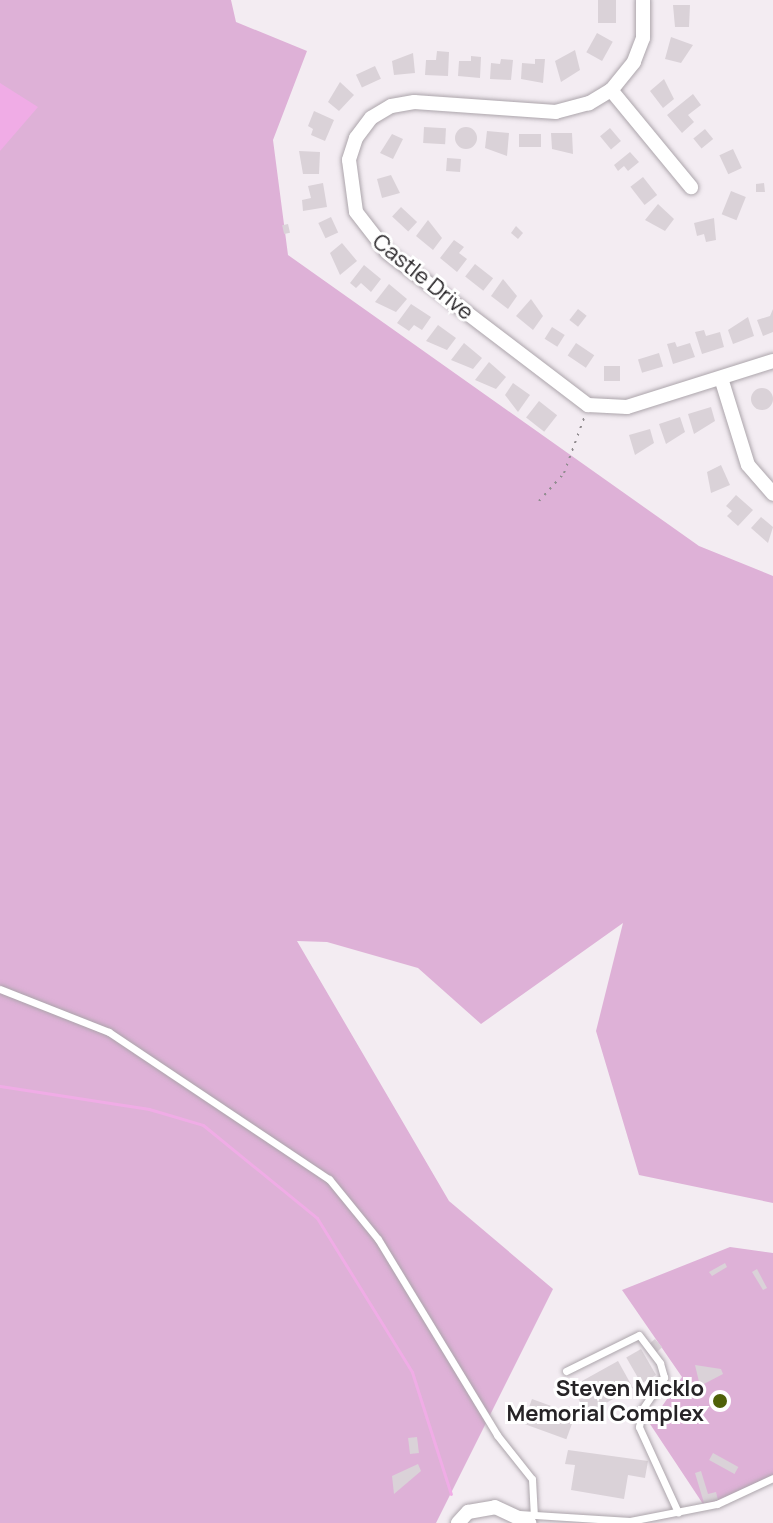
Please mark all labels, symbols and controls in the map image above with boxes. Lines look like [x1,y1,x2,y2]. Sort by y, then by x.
street label: Castle Drive [367,228,479,326]
place label: Steven Micklo Memorial Complex [507,1375,704,1426]
marker: Steven Micklo Memorial Complex [711,1392,729,1410]

